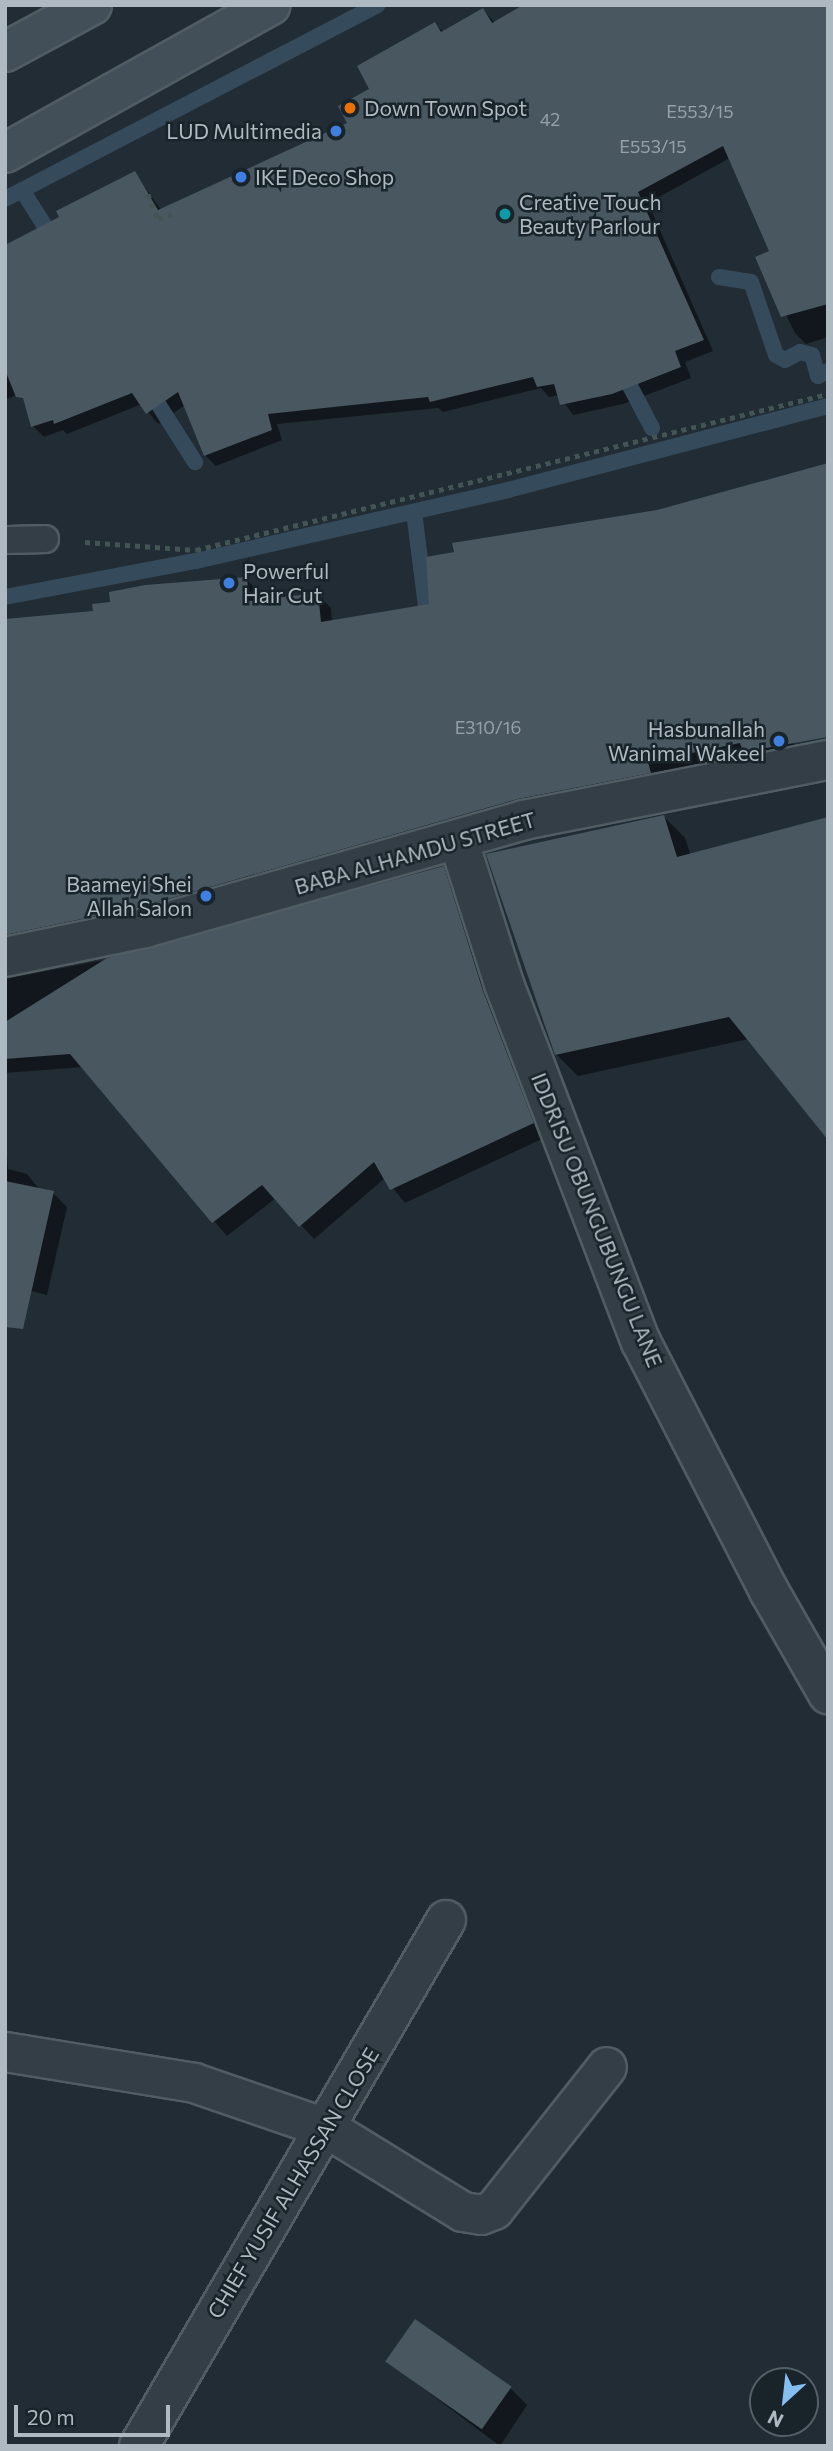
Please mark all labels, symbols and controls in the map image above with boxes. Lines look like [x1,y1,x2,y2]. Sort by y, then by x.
place label: Down Town Spot [364,95,527,121]
marker: Down Town Spot [342,100,358,116]
house number: E553/15 [666,100,734,122]
house number: 42 [540,108,560,130]
place label: LUD Multimedia [166,118,322,144]
marker: LUD Multimedia [328,123,344,139]
house number: E553/15 [619,135,687,157]
place label: IKE Deco Shop [255,164,394,190]
marker: IKE Deco Shop [233,169,249,185]
place label: Creative Touch Beauty Parlour [519,189,662,239]
marker: Creative Touch Beauty Parlour [497,206,513,222]
place label: Powerful Hair Cut [243,558,329,608]
marker: Powerful Hair Cut [221,575,237,591]
house number: E310/16 [455,716,521,738]
place label: Hasbunallah Wanimal Wakeel [608,716,765,766]
marker: Hasbunallah Wanimal Wakeel [771,733,787,749]
street label: BABA ALHAMDU STREET [292,806,538,900]
place label: Baameyi Shei Allah Salon [66,871,192,921]
marker: Baameyi Shei Allah Salon [198,888,214,904]
street label: IDDRISU OBUNGUBUNGU LANE [526,1069,668,1371]
street label: CHIEF YUSIF ALHASSAN CLOSE [202,2043,384,2323]
north arrow [749,2367,819,2437]
scale bar [18,2392,173,2436]
text: 20 m [27,2404,75,2429]
text: N [764,2406,787,2433]

